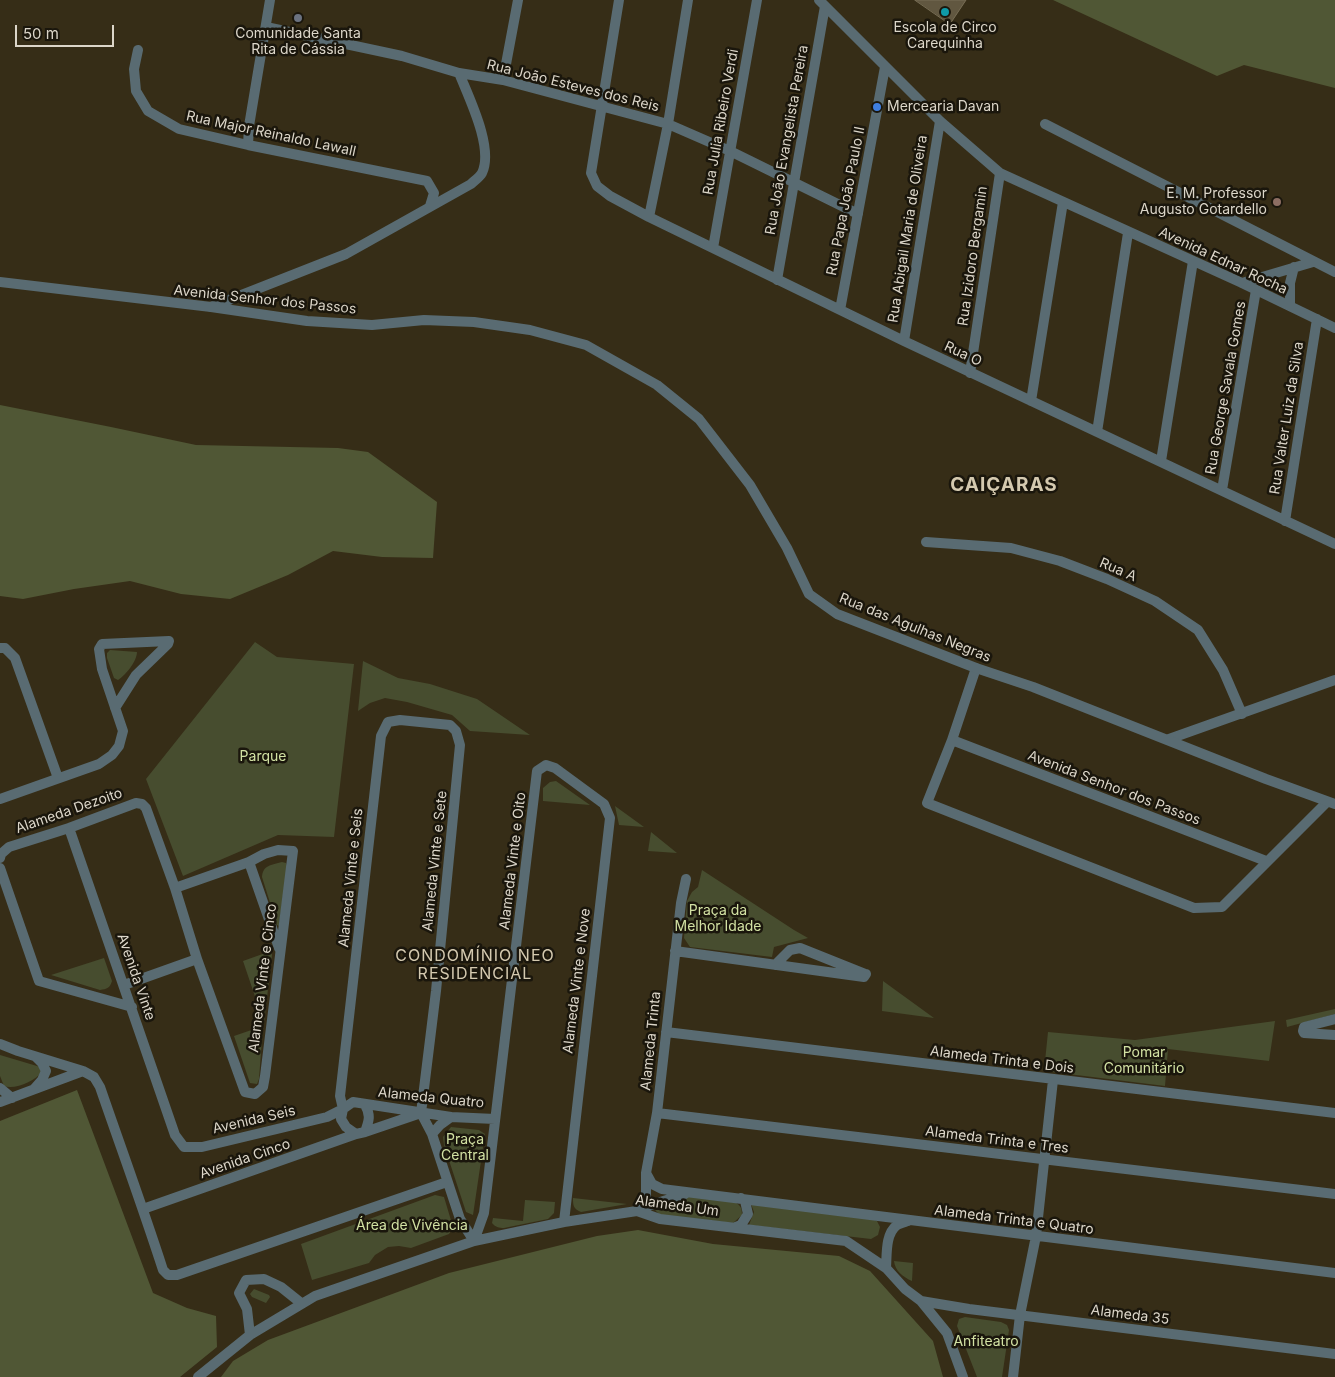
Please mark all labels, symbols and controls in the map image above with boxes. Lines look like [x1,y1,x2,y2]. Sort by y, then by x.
marker: Escola de Circo Carequinha [939,6,951,18]
marker: Comunidade Santa Rita de Cássia [292,12,304,24]
scale bar [18,15,116,47]
place label: Escola de Circo Carequinha [893,20,997,52]
text: 50 m [23,24,59,43]
place label: Comunidade Santa Rita de Cássia [235,26,361,58]
street label: Rua João Evangelista Pereira [762,44,812,236]
street label: Rua Julia Ribeiro Verdi [700,48,742,196]
street label: Rua João Esteves dos Reis [485,56,661,116]
place label: Mercearia Davan [887,99,999,115]
marker: Mercearia Davan [871,101,883,113]
street label: Rua Major Reinaldo Lawall [185,108,357,160]
street label: Rua Papa João Paulo II [823,125,869,277]
street label: Rua Abigail Maria de Oliveira [885,134,931,324]
street label: Rua Izidoro Bergamin [955,185,991,327]
place label: E. M. Professor Augusto Gotardello [1140,186,1267,218]
marker: E. M. Professor Augusto Gotardello [1271,196,1283,208]
street label: Avenida Ednar Rocha [1156,224,1290,298]
street label: Avenida Senhor dos Passos [173,282,357,318]
street label: Rua George Savala Gomes [1202,300,1250,476]
street label: Rua O [941,338,985,370]
street label: Rua Valter Luiz da Silva [1267,340,1307,496]
district label: CAIÇARAS [949,474,1059,496]
street label: Rua A [1097,555,1139,585]
street label: Rua das Agulhas Negras [837,590,993,666]
street label: Avenida Senhor dos Passos [1025,747,1203,829]
park label: Parque [240,749,286,765]
street label: Alameda Dezoito [13,785,125,837]
street label: Alameda Vinte e Sete [419,790,451,932]
street label: Alameda Vinte e Oito [496,791,530,931]
street label: Alameda Vinte e Seis [335,808,367,948]
street label: Alameda Vinte e Cinco [246,903,280,1053]
park label: Praça da Melhor Idade [674,903,762,936]
street label: Alameda Vinte e Nove [560,907,594,1055]
street label: Avenida Vinte [113,932,159,1022]
district label: CONDOMÍNIO NEO RESIDENCIAL [394,946,556,984]
street label: Alameda Trinta [637,991,665,1091]
street label: Alameda Trinta e Dois [929,1043,1075,1077]
park label: Pomar Comunitário [1104,1045,1184,1078]
street label: Alameda Quatro [377,1084,485,1112]
street label: Avenida Seis [211,1102,297,1138]
street label: Alameda Trinta e Tres [924,1123,1070,1157]
park label: Praça Central [441,1132,489,1164]
street label: Avenida Cinco [197,1136,293,1182]
street label: Alameda Um [634,1192,720,1220]
street label: Alameda Trinta e Quatro [933,1202,1095,1238]
park label: Área de Vivência [356,1218,468,1234]
street label: Alameda 35 [1090,1302,1170,1328]
park label: Anfiteatro [953,1334,1019,1350]

